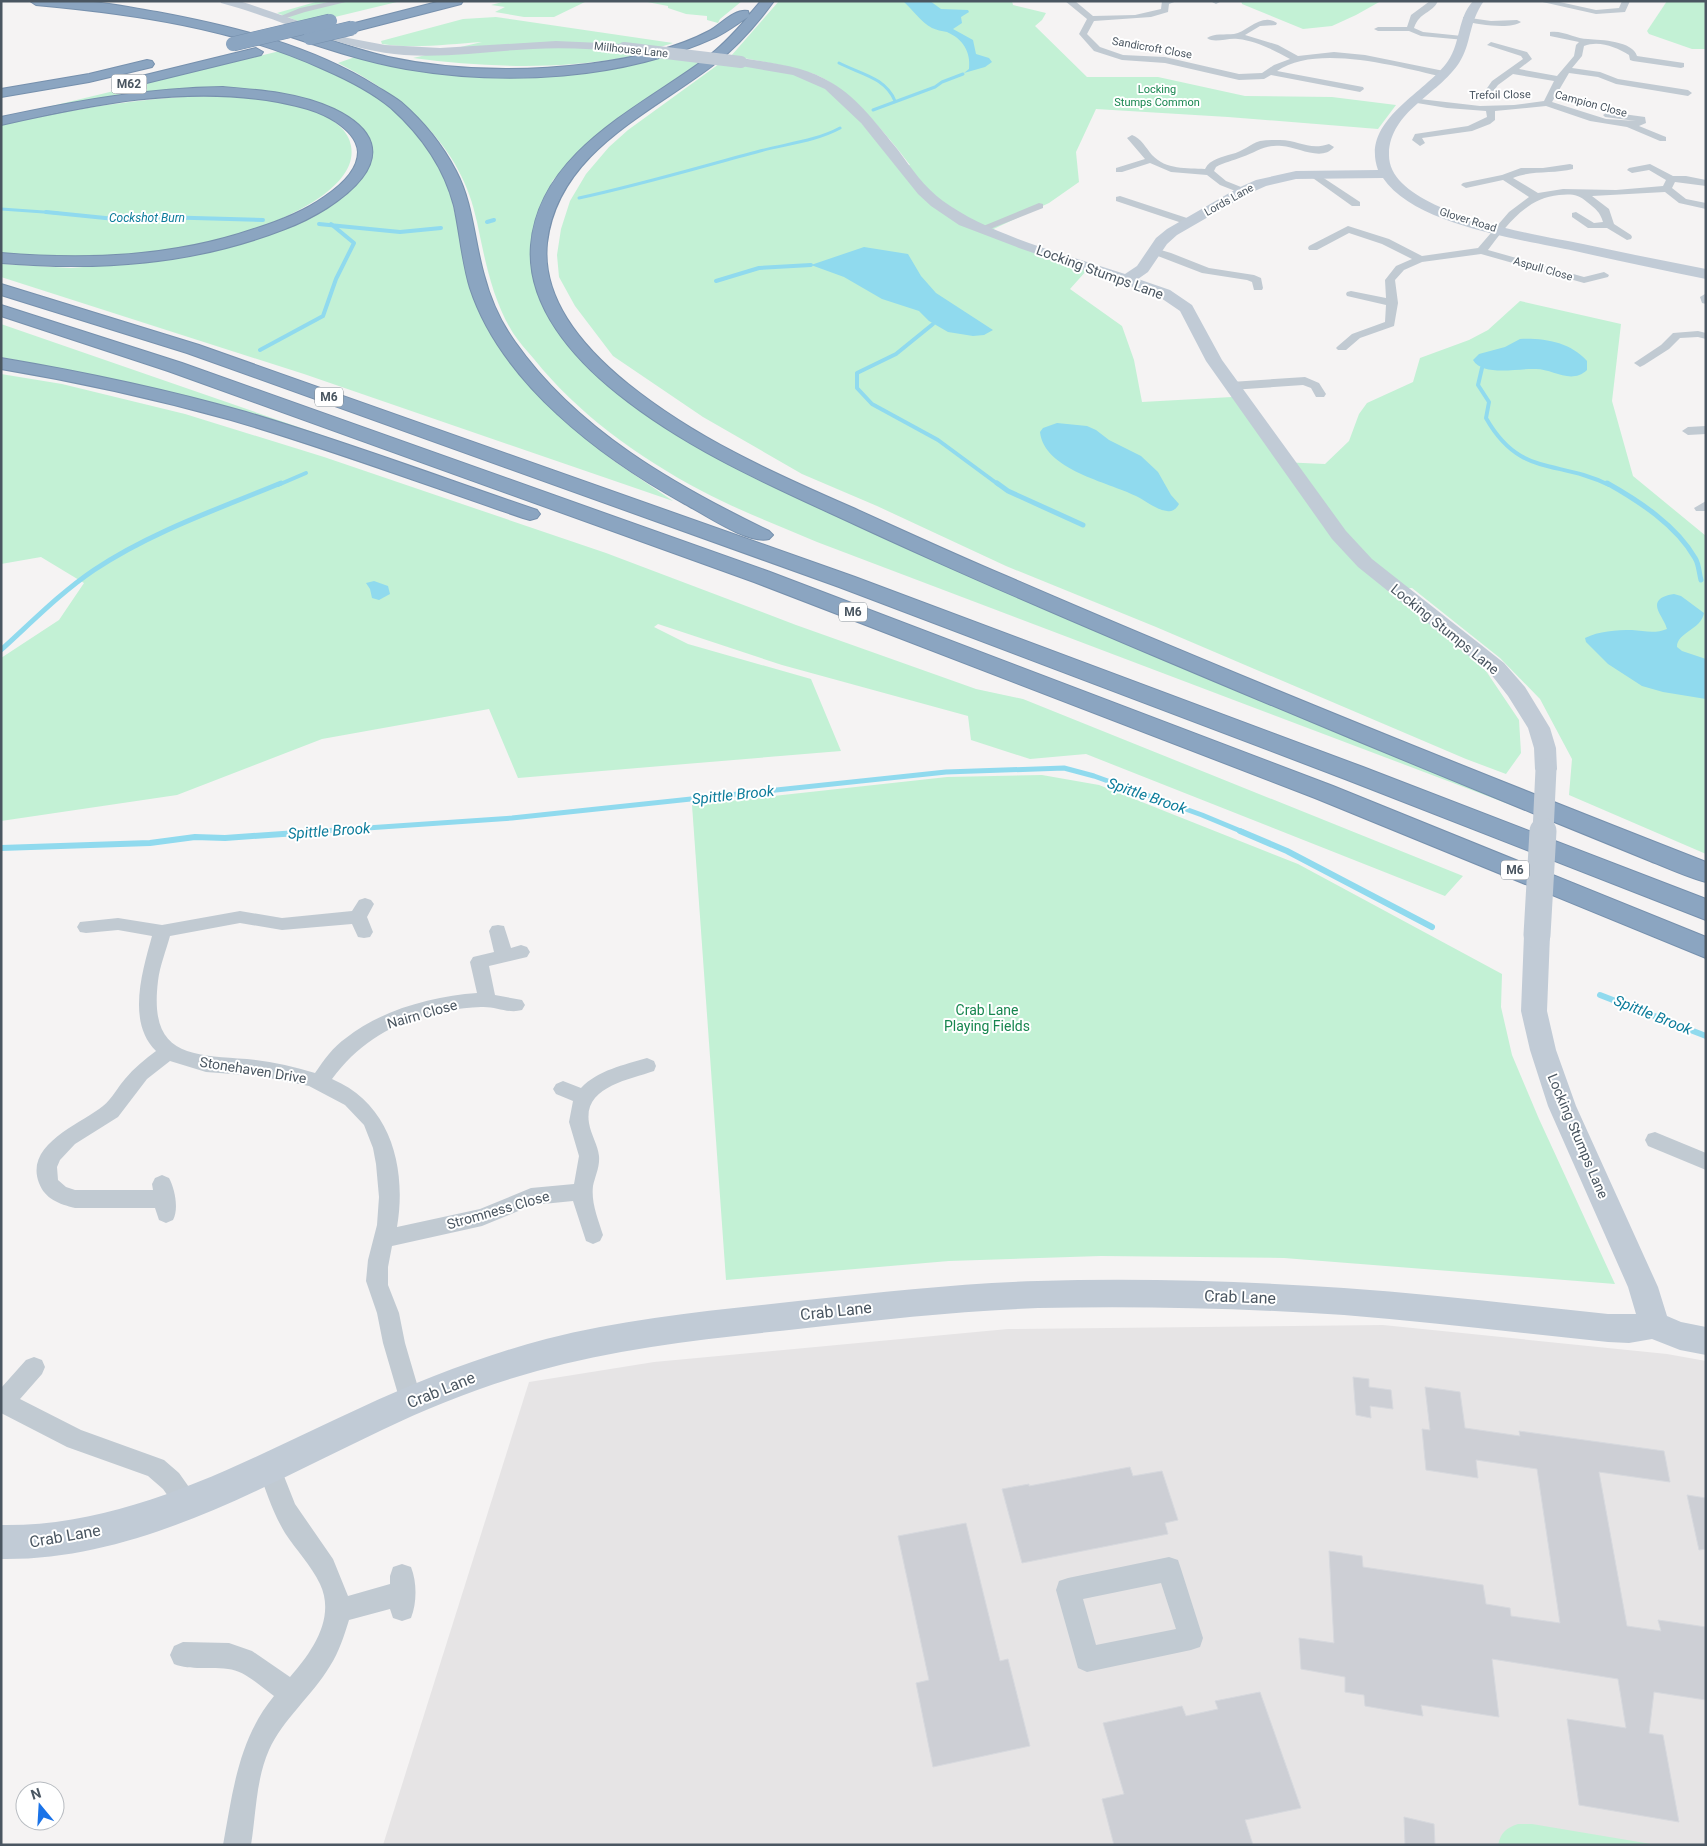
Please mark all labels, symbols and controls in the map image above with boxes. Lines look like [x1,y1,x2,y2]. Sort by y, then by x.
street label: Sandicroft Close [1111,35,1193,61]
street label: Millhouse Lane [593,40,669,60]
road number: M62 [112,74,146,94]
park label: Locking Stumps Common [1114,83,1200,109]
street label: Trefoil Close [1469,88,1531,102]
street label: Campion Close [1553,88,1629,120]
street label: Lords Lane [1202,181,1256,219]
street label: Glover Road [1438,205,1498,235]
water label: Cockshot Burn [109,211,185,225]
street label: Locking Stumps Lane [1034,242,1166,302]
street label: Aspull Close [1512,254,1574,284]
road number: M6 [315,388,343,407]
street label: Locking Stumps Lane [1388,581,1502,677]
road number: M6 [839,602,867,622]
water label: Spittle Brook [1105,774,1190,818]
water label: Spittle Brook [691,782,776,808]
water label: Spittle Brook [287,819,371,843]
road number: M6 [1501,860,1529,880]
water label: Spittle Brook [1611,991,1695,1039]
street label: Nairn Close [385,996,459,1032]
park label: Crab Lane Playing Fields [944,1002,1030,1034]
street label: Stonehaven Drive [198,1054,308,1086]
street label: Locking Stumps Lane [1544,1071,1612,1201]
street label: Stromness Close [445,1188,551,1232]
street label: Crab Lane [1204,1286,1276,1308]
street label: Crab Lane [799,1298,873,1324]
street label: Crab Lane [404,1368,478,1412]
street label: Crab Lane [28,1520,102,1552]
north arrow [15,1781,65,1831]
text: N [29,1784,43,1803]

